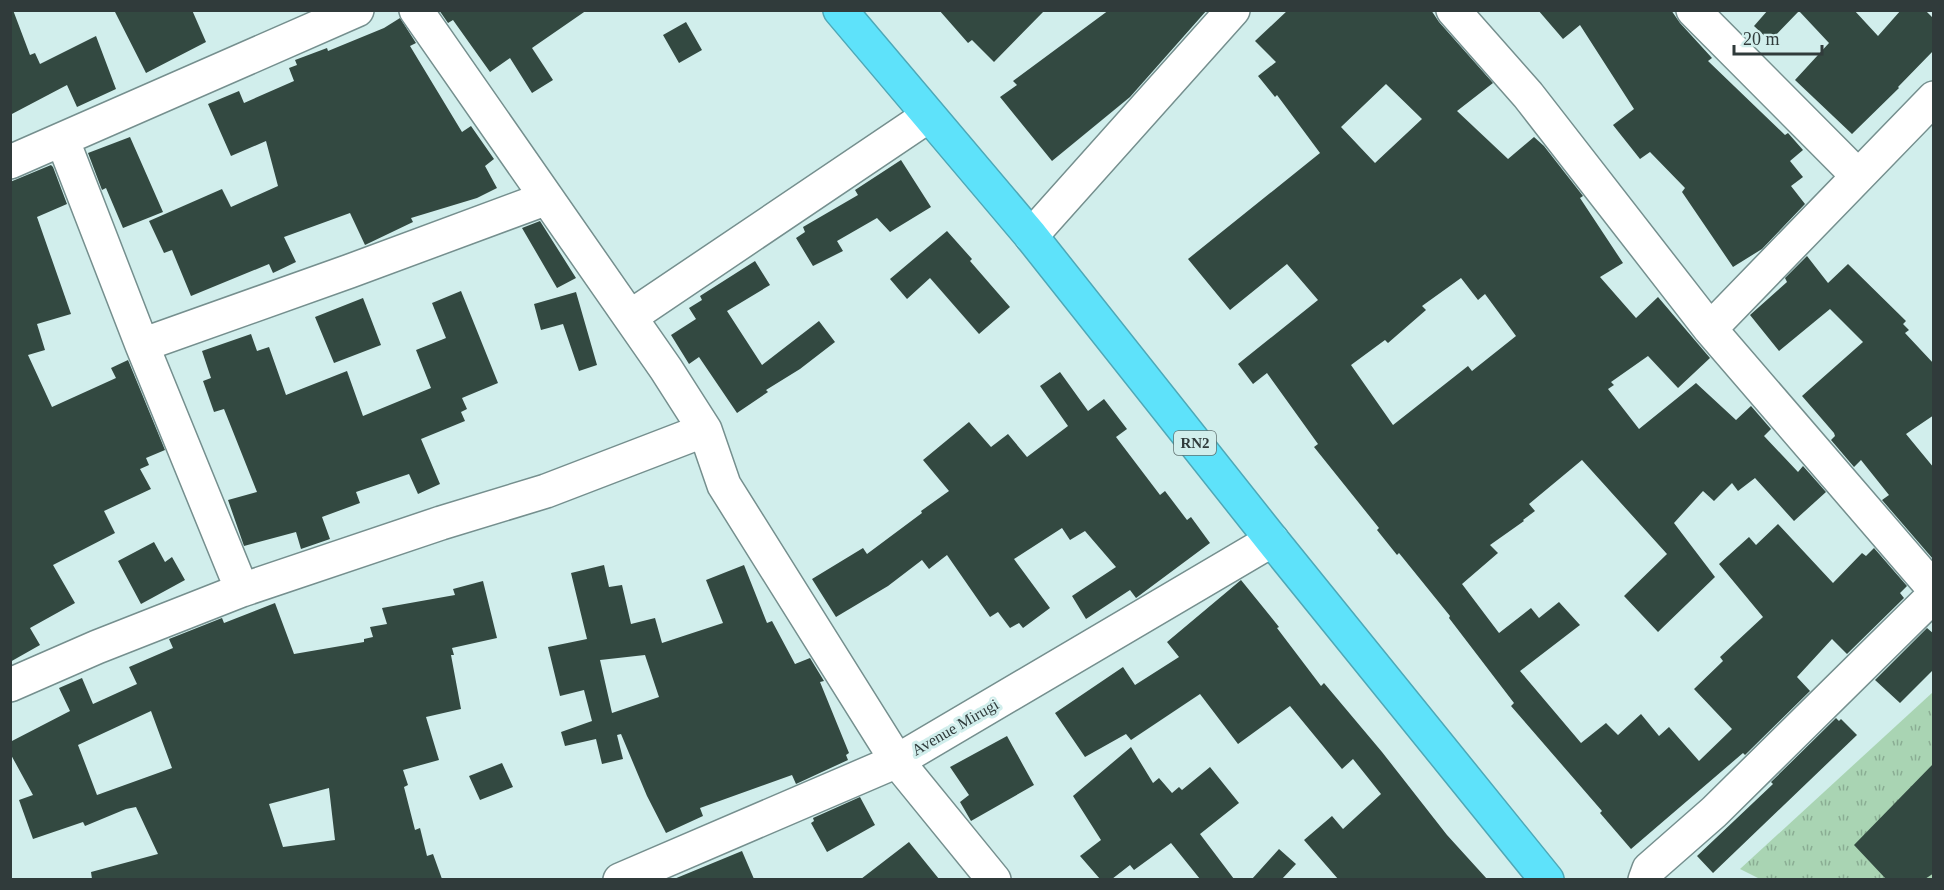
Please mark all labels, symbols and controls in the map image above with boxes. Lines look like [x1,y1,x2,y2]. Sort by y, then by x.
scale bar [1734,18,1822,56]
text: 20 m [1743,29,1780,49]
road number: RN2 [1174,431,1216,455]
street label: Avenue Mirugi [909,695,1002,759]

